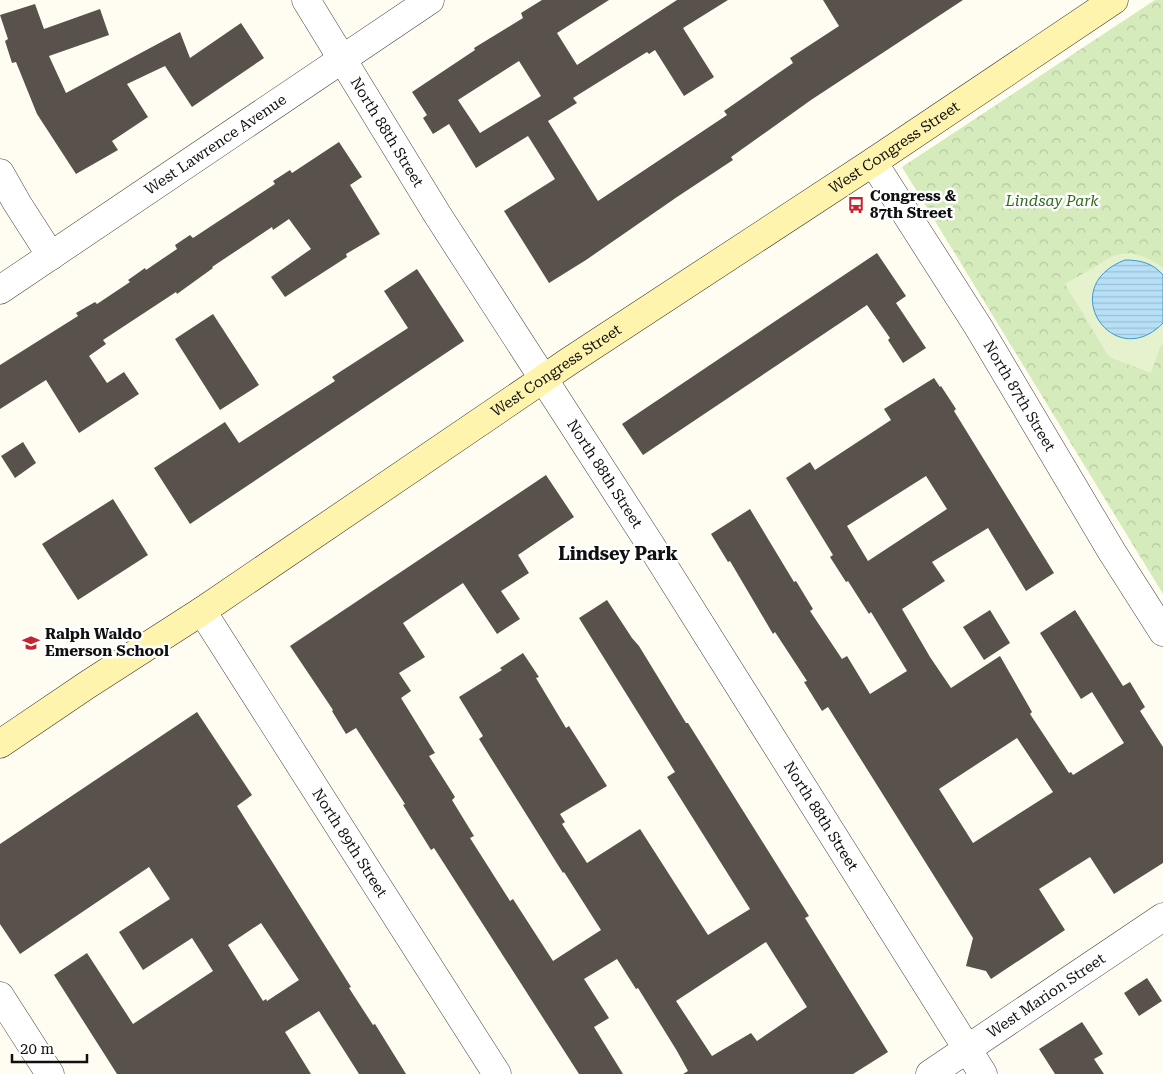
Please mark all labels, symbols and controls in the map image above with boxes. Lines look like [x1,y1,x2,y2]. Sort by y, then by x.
street label: North 88th Street [346,74,428,191]
street label: West Lawrence Avenue [141,90,290,199]
street label: West Congress Street [826,97,963,197]
place label: Congress & 87th Street [870,187,956,222]
park label: Lindsay Park [1005,192,1099,210]
bus stop icon: Congress & 87th Street [846,195,866,215]
street label: West Congress Street [488,320,625,421]
street label: North 87th Street [980,337,1059,455]
street label: North 88th Street [563,416,646,532]
district label: Lindsey Park [558,543,678,564]
place label: Ralph Waldo Emerson School [45,625,169,660]
school or university icon: Ralph Waldo Emerson School [21,633,41,653]
street label: North 88th Street [780,758,862,874]
street label: North 89th Street [308,785,391,901]
street label: West Marion Street [984,949,1109,1042]
scale bar [12,1032,88,1064]
text: 20 m [20,1040,55,1058]

